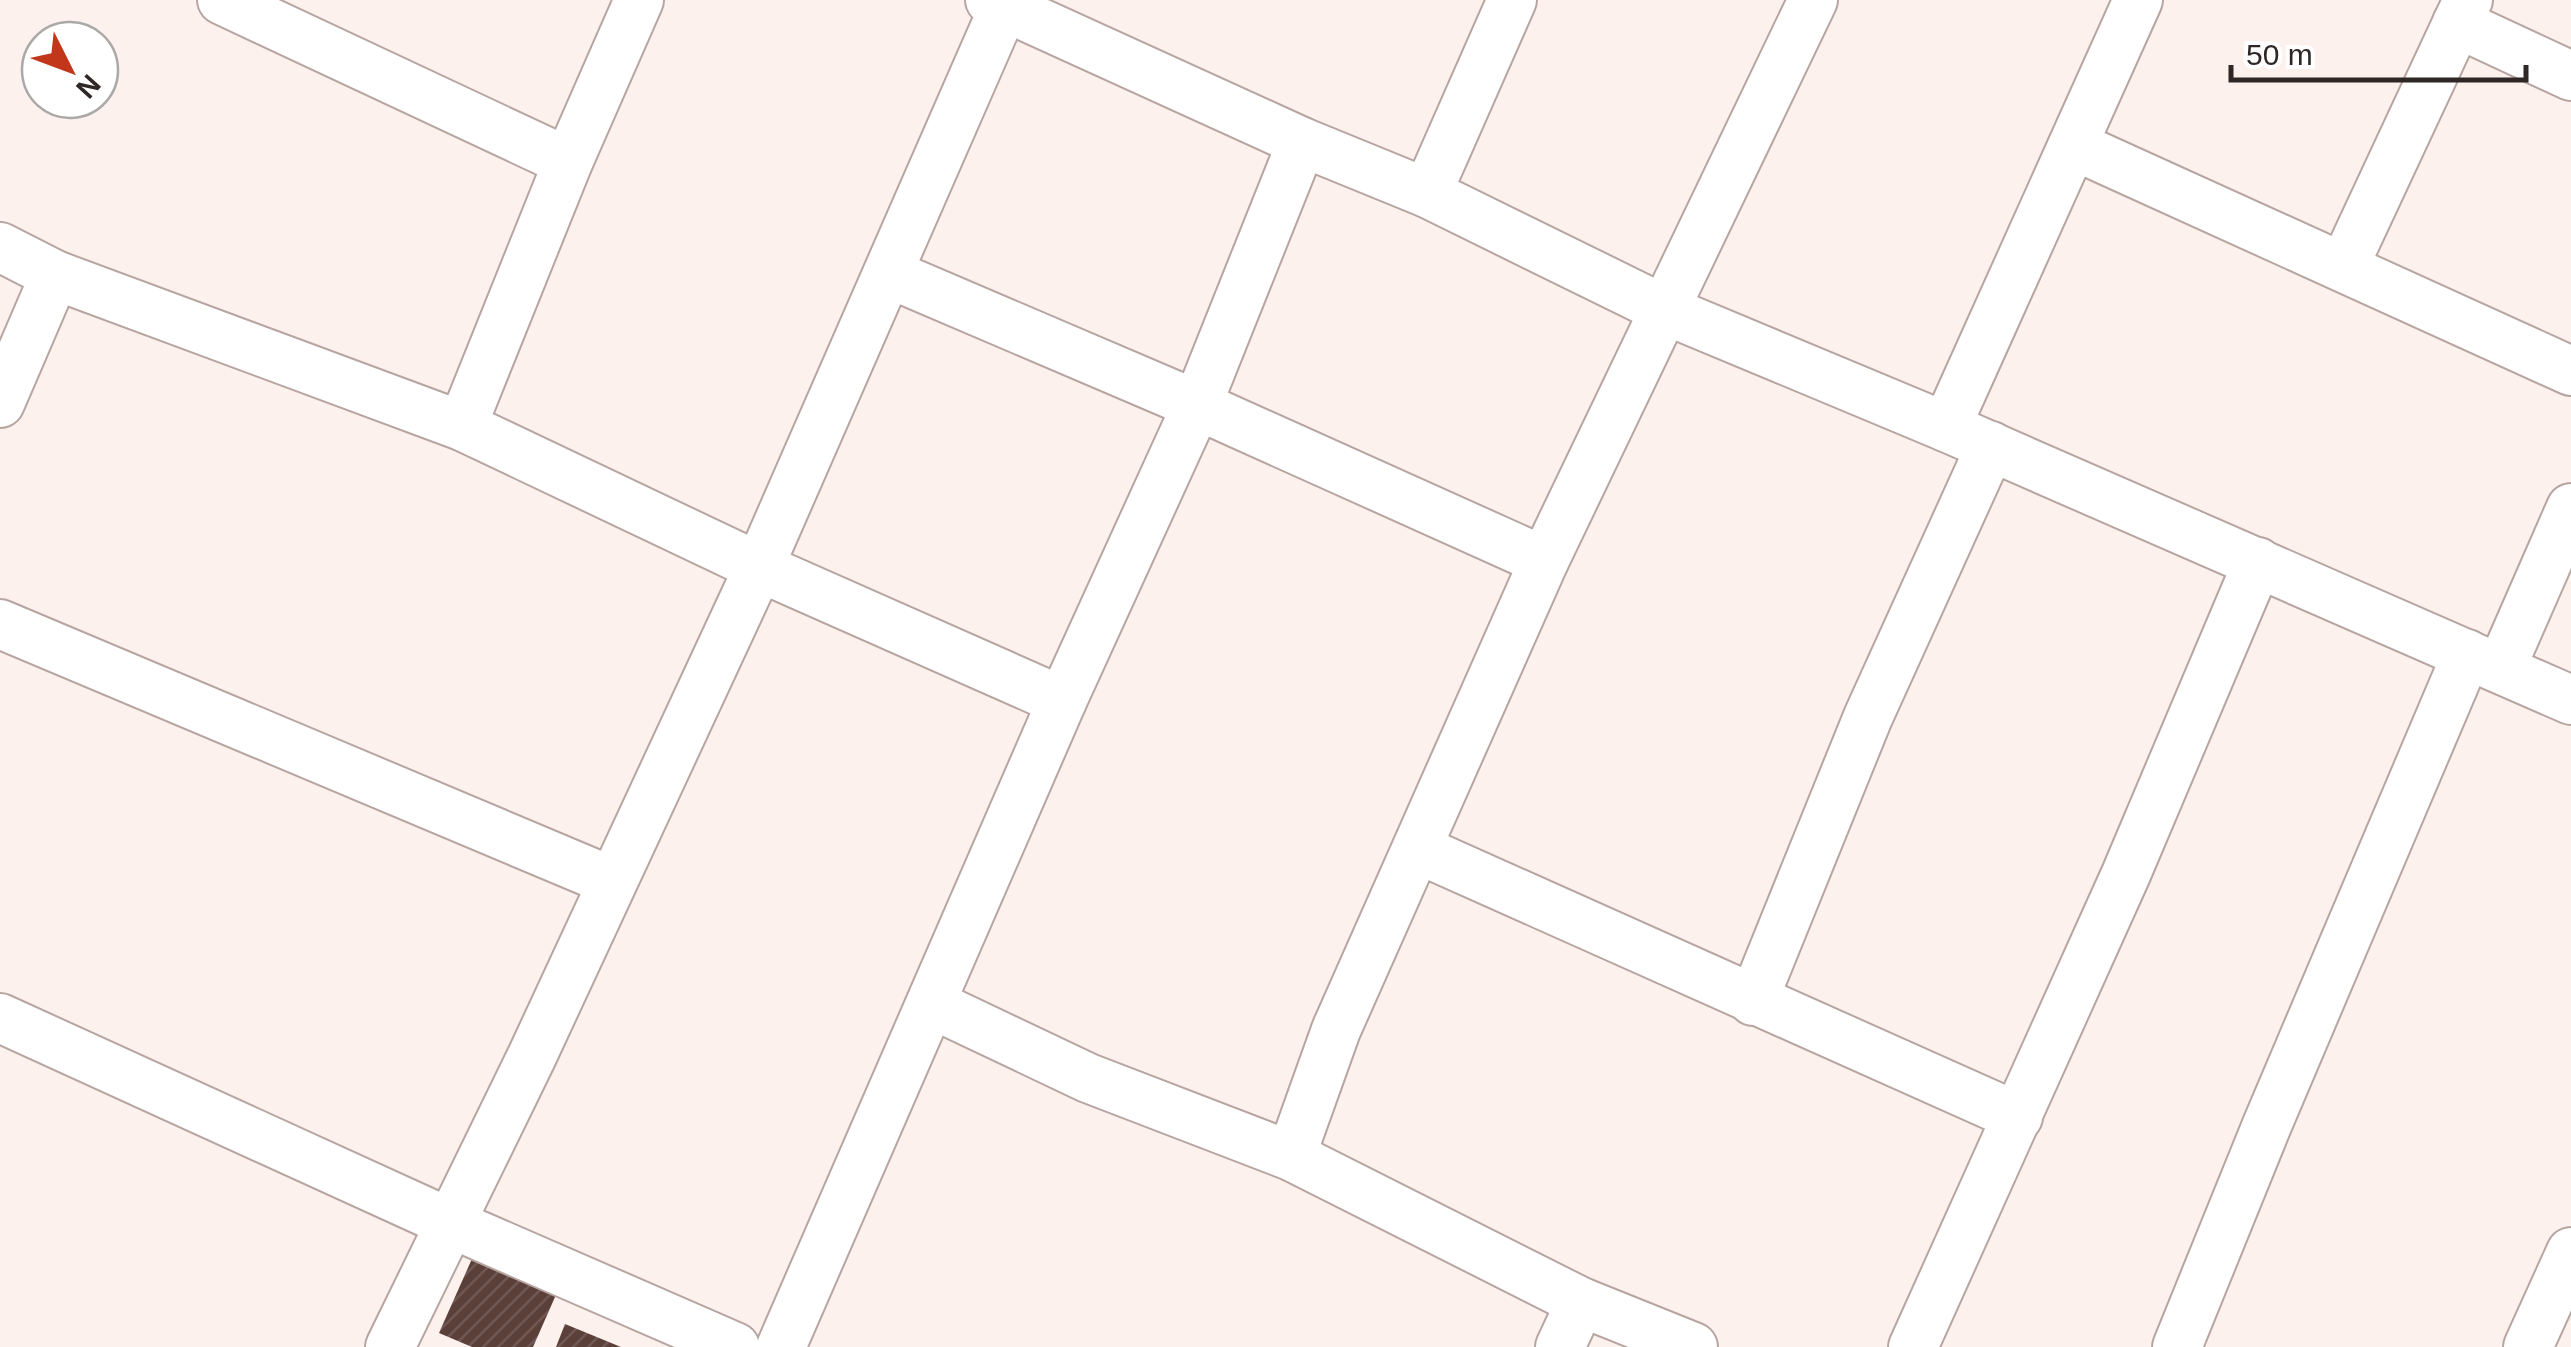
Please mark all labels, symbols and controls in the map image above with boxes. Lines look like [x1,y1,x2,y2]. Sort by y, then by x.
north arrow [20,20,120,120]
scale bar [2231,20,2526,82]
text: 50 m [2246,38,2313,71]
text: N [70,69,106,104]

